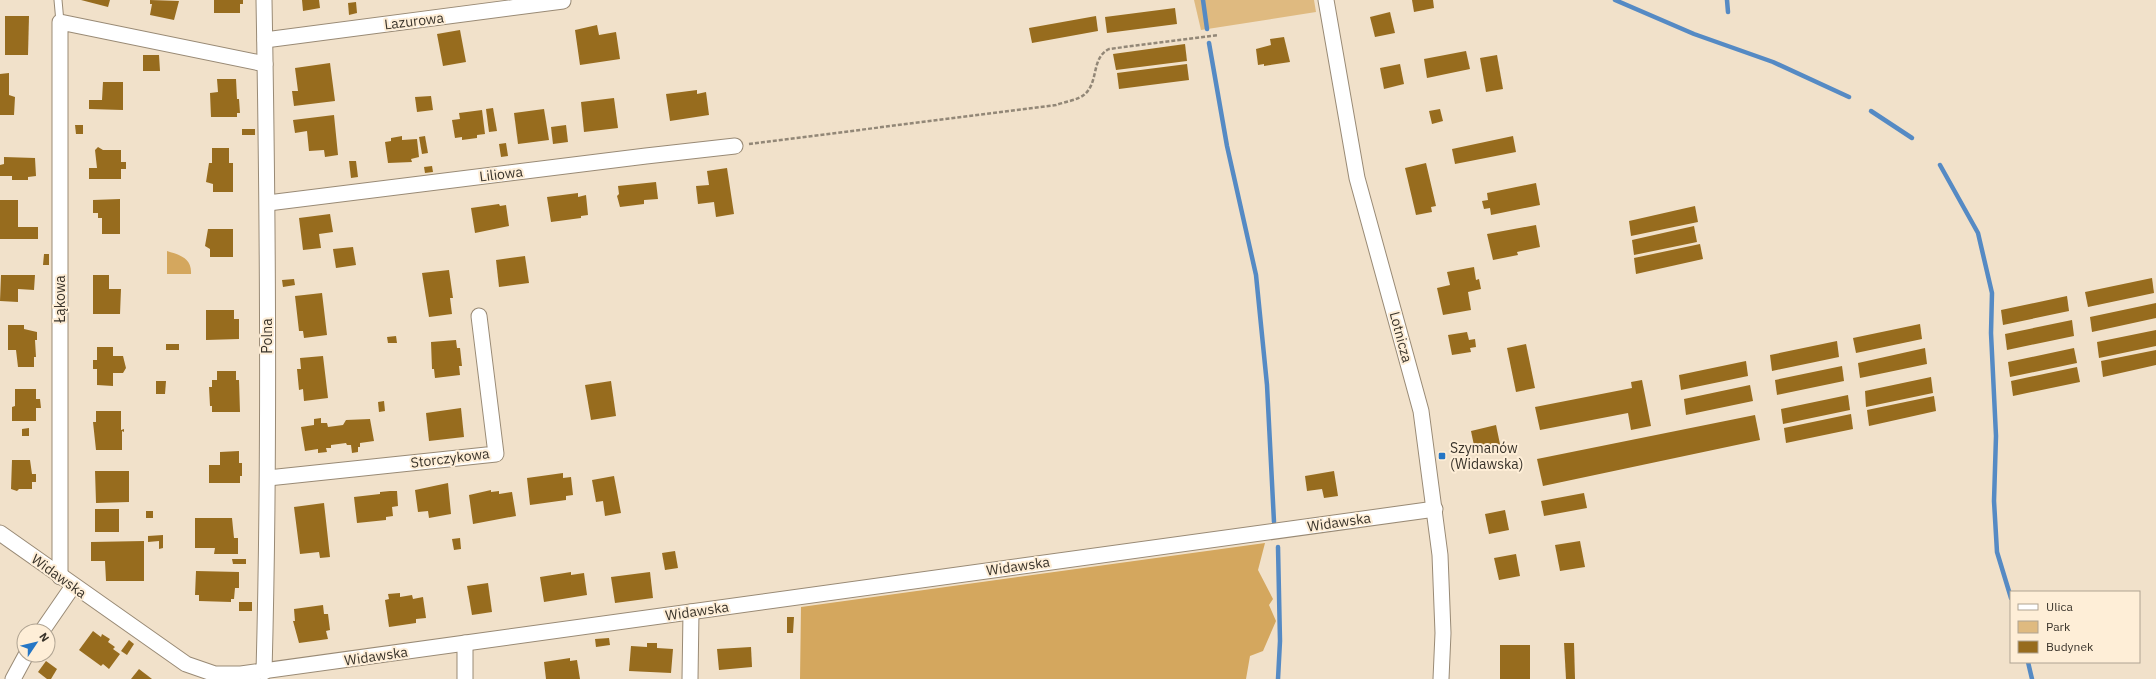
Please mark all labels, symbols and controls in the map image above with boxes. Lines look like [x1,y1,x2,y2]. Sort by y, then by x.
street label: Lazurowa [383,8,445,34]
street label: Liliowa [478,162,524,186]
street label: Łąkowa [51,275,69,324]
street label: Lotnicza [1386,310,1417,365]
street label: Polna [258,318,276,354]
place label: Szymanów (Widawska) [1450,439,1524,473]
street label: Storczykowa [409,444,491,472]
marker: Szymanów (Widawska) [1437,451,1447,461]
street label: Widawska [1306,509,1372,535]
street label: Widawska [28,550,91,602]
street label: Widawska [985,553,1051,579]
legend [2010,591,2140,663]
street label: Widawska [664,598,730,624]
text: Ulica [2046,599,2073,614]
text: Park [2046,619,2071,634]
north arrow [16,623,56,663]
text: N [36,630,52,645]
text: Budynek [2046,639,2094,654]
street label: Widawska [343,643,409,669]

